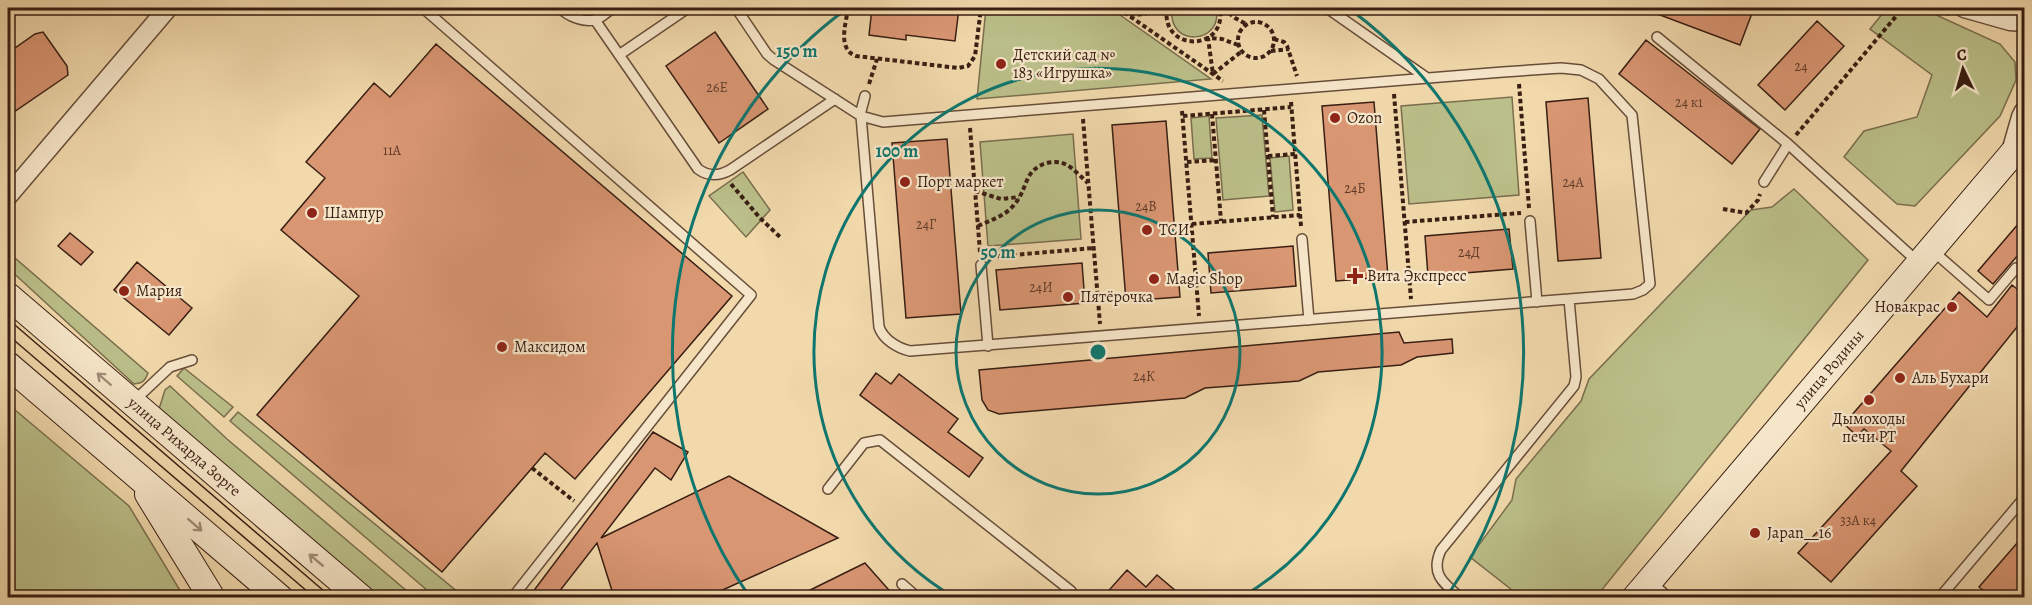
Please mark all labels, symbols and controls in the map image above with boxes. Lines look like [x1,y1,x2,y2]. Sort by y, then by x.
text: 150 m [776,39,818,63]
north arrow [1933,39,1993,99]
place label: Детский сад № 183 «Игрушка» [1013,44,1115,84]
text: С [1956,44,1968,66]
marker: Детский сад № 183 «Игрушка» [994,57,1008,71]
house number: 24 [1795,57,1808,76]
house number: 26Е [706,78,728,97]
house number: 24 к1 [1675,93,1703,112]
place label: Ozon [1347,107,1382,129]
marker: Ozon [1328,111,1342,125]
text: 100 m [876,139,918,163]
house number: 11А [383,141,402,160]
place label: Порт маркет [917,171,1004,193]
house number: 24А [1562,173,1584,192]
marker: Порт маркет [898,175,912,189]
house number: 24Б [1344,179,1366,198]
house number: 24В [1135,197,1157,216]
place label: Шампур [324,202,384,224]
marker: Шампур [305,206,319,220]
house number: 24Г [916,215,936,234]
place label: ТСИ [1159,219,1190,241]
marker: ТСИ [1140,223,1154,237]
text: 50 m [981,240,1015,264]
house number: 24Д [1458,243,1480,262]
place label: Вита Экспресс [1367,265,1467,287]
place label: Magic Shop [1166,268,1243,290]
marker: Вита Экспресс [1348,269,1362,283]
marker: Magic Shop [1147,272,1161,286]
house number: 24И [1029,278,1053,297]
place label: Мария [136,280,183,302]
marker: Мария [117,284,131,298]
place label: Пятёрочка [1080,286,1154,308]
marker: Пятёрочка [1061,290,1075,304]
place label: Новакрас [1874,296,1940,318]
marker: Новакрас [1945,300,1959,314]
street label: улица Родины [1789,325,1869,414]
place label: Максидом [514,336,586,358]
marker: Максидом [495,340,509,354]
centre of rings [1088,342,1108,362]
house number: 24К [1133,367,1155,386]
place label: Аль Бухари [1911,367,1989,389]
marker: Аль Бухари [1893,371,1907,385]
one-way arrow [96,372,112,385]
street label: улица Рихарда Зорге [122,391,246,502]
marker: Дымоходы печи РТ [1862,393,1876,407]
place label: Дымоходы печи РТ [1832,408,1906,448]
house number: 33А к4 [1840,511,1876,530]
one-way arrow [187,518,202,532]
place label: Japan__16 [1767,522,1831,544]
marker: Japan__16 [1748,526,1762,540]
one-way arrow [308,553,324,566]

